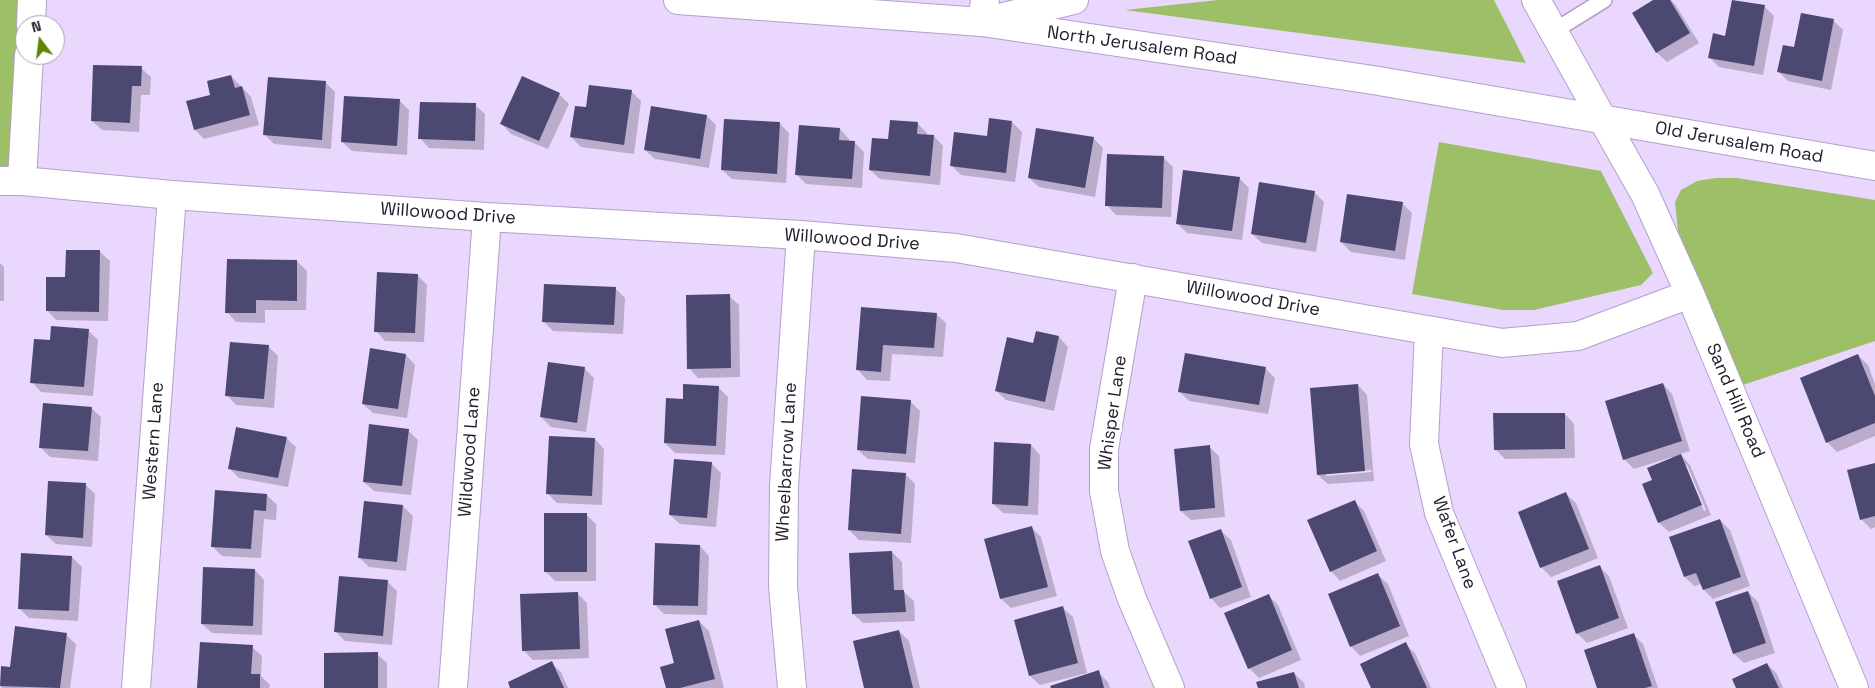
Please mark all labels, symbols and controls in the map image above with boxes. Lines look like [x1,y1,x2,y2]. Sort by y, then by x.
north arrow [15,15,65,65]
text: N [30,17,43,36]
street label: North Jerusalem Road [1046,22,1238,70]
street label: Old Jerusalem Road [1653,118,1825,168]
street label: Willowood Drive [380,198,516,230]
street label: Willowood Drive [784,224,920,256]
street label: Willowood Drive [1184,277,1322,321]
street label: Sand Hill Road [1701,340,1769,462]
street label: Whisper Lane [1094,354,1132,472]
street label: Western Lane [139,381,169,501]
street label: Wheelbarrow Lane [772,382,802,542]
street label: Wildwood Lane [455,386,485,518]
street label: Wafer Lane [1427,494,1481,592]

